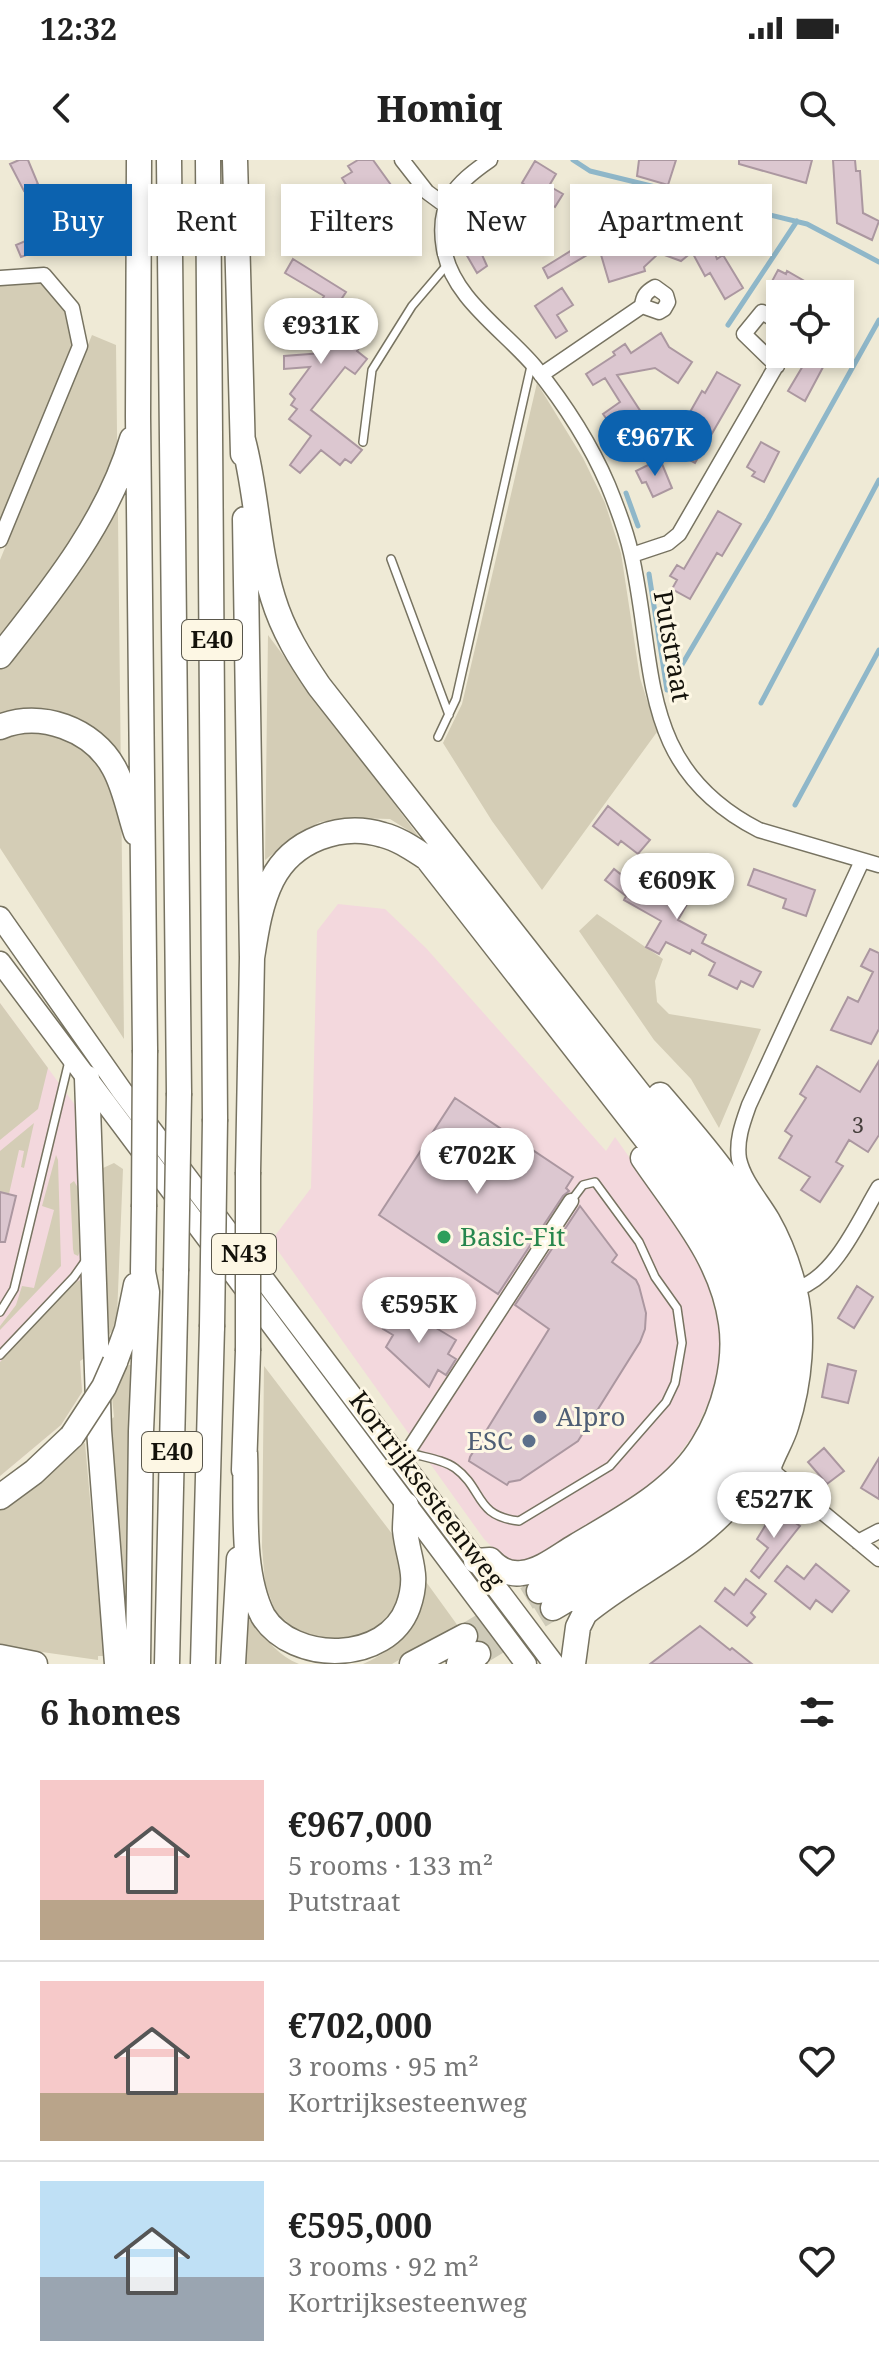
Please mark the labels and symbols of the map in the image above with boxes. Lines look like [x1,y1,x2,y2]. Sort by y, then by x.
pin: €931K [265,298,377,366]
pin: €967K [599,410,711,478]
street label: Putstraat [645,587,700,704]
road number: E40 [182,620,242,660]
pin: €609K [621,853,733,921]
house number: 3 [852,1109,864,1139]
pin: €702K [421,1128,533,1196]
place label: Basic-Fit [460,1218,565,1254]
marker: Basic-Fit [435,1228,453,1246]
road number: N43 [212,1234,276,1274]
pin: €595K [363,1277,475,1345]
street label: Kortrijksesteenweg [341,1383,514,1596]
place label: Alpro [556,1398,626,1434]
marker: Alpro [531,1408,549,1426]
place label: ESC [467,1422,513,1458]
road number: E40 [142,1432,202,1472]
marker: ESC [520,1432,538,1450]
pin: €527K [718,1472,830,1540]

